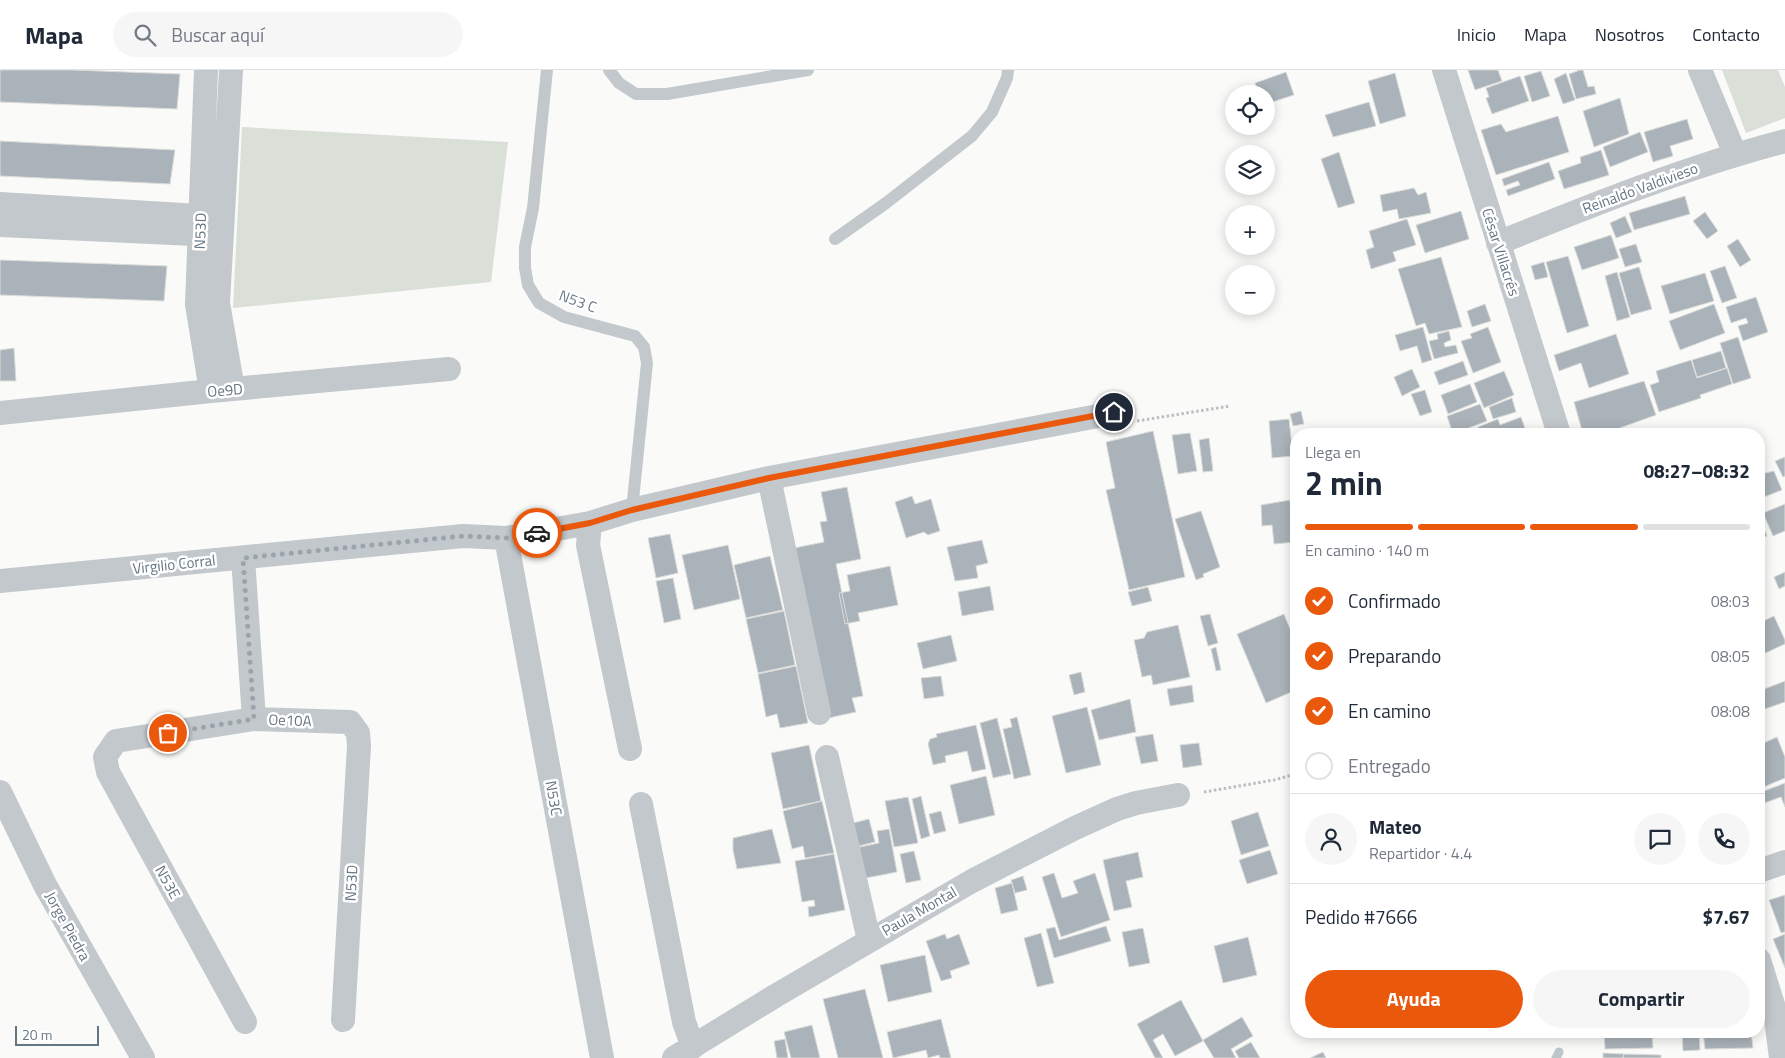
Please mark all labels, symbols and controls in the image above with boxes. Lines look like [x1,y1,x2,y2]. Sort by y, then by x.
search box [113,12,463,57]
text: Mapa [25,17,83,53]
text: Buscar aquí [171,20,264,49]
icon: search [131,21,159,49]
text: Inicio [1457,21,1496,48]
text: Mapa [1524,21,1567,48]
text: Nosotros [1595,21,1664,48]
text: Contacto [1692,21,1760,48]
map controls [1225,85,1275,315]
button: locate [1225,85,1275,135]
button: layers [1225,145,1275,195]
street label: Reinaldo Valdivieso [1579,156,1701,220]
button: + [1225,205,1275,255]
street label: César Villacrés [1476,205,1526,299]
street label: N53D [188,212,212,250]
button: − [1225,265,1275,315]
street label: N53 C [556,284,600,318]
street label: Oe9D [206,377,244,403]
pin [1093,391,1135,433]
icon: home [1100,398,1128,426]
text: Llega en [1305,440,1361,464]
text: 08:27–08:32 [1643,456,1750,485]
text: 2 min [1305,459,1383,507]
courier [512,508,562,558]
icon: car [523,519,551,547]
text: En camino · 140 m [1305,538,1429,562]
street label: Virgilio Corral [131,548,217,580]
text: Confirmado [1348,586,1441,615]
icon: check [1305,587,1333,615]
text: 08:03 [1711,589,1750,613]
text: Preparando [1348,641,1441,670]
icon: check [1305,642,1333,670]
text: 08:05 [1711,644,1750,668]
text: En camino [1348,696,1431,725]
icon: check [1305,697,1333,725]
text: 08:08 [1711,699,1750,723]
street label: Oe10A [268,708,312,732]
pin [147,712,189,754]
icon: bag [154,719,182,747]
text: Entregado [1348,751,1431,780]
street label: N53C [540,779,568,817]
text: Mateo [1369,812,1422,841]
button: person [1305,813,1357,865]
button: chat [1634,813,1686,865]
button: phone [1698,813,1750,865]
text: Repartidor · 4.4 [1369,841,1472,865]
street label: N53E [149,861,187,903]
street label: N53D [339,864,363,902]
street label: Paula Montal [877,880,961,942]
street label: Jorge Piedra [39,887,97,965]
text: Pedido #7666 [1305,902,1417,931]
text: $7.67 [1703,902,1750,931]
button: Ayuda [1305,970,1523,1028]
button: Compartir [1533,970,1750,1028]
scale bar [15,1023,99,1046]
text: 20 m [22,1024,52,1045]

